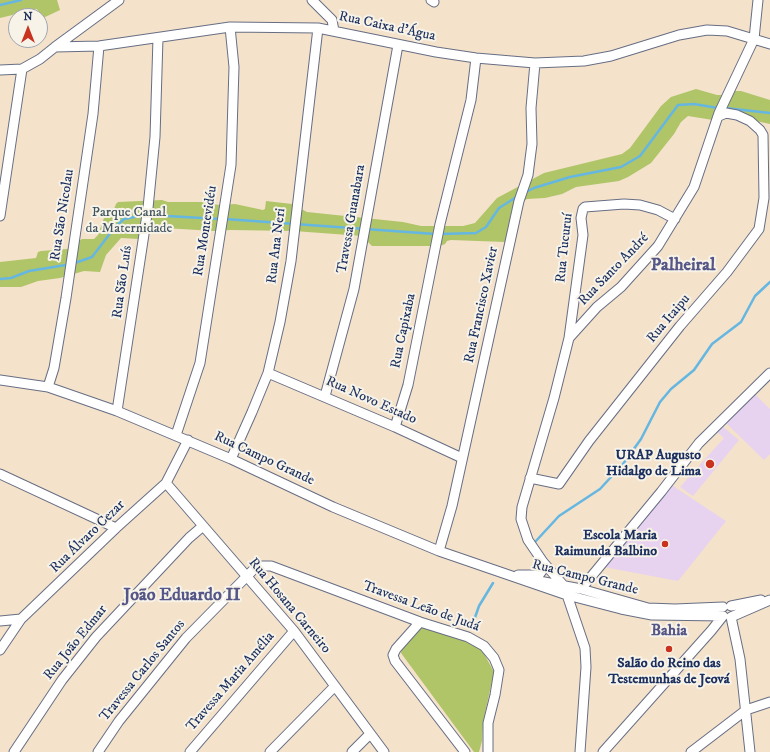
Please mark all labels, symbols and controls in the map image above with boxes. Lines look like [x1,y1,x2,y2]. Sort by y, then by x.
north arrow [8,8,48,48]
street label: Rua Caixa d'Água [337,9,437,45]
text: N [23,10,33,24]
street label: Travessa Guanabara [334,163,370,275]
street label: Rua São Nicolau [47,168,79,262]
street label: Rua Montevidéu [191,185,221,277]
park label: Parque Canal da Maternidade [86,205,172,238]
street label: Rua Ana Neri [264,207,290,285]
street label: Rua Tucuruí [553,212,577,284]
street label: Rua Santo André [575,230,653,310]
street label: Rua São Luís [110,245,136,319]
street label: Rua Francisco Xavier [461,245,503,365]
district label: Palheiral [651,255,715,277]
street label: Rua Itaipu [644,291,694,347]
street label: Rua Capixaba [388,292,420,370]
street label: Rua Novo Estado [323,373,419,429]
street label: Rua Campo Grande [211,428,317,490]
place label: URAP Augusto Hidalgo de Lima [606,448,701,480]
marker: URAP Augusto Hidalgo de Lima [704,458,716,470]
street label: Rua Álvaro Cezar [47,497,129,577]
place label: Escola Maria Raimunda Balbino [554,528,657,560]
marker: Escola Maria Raimunda Balbino [660,539,670,549]
street label: Rua Hosana Carneiro [244,555,334,657]
street label: Rua Campo Grande [530,557,640,599]
street label: Travessa Leão de Judá [360,578,482,636]
district label: João Eduardo II [124,585,240,607]
street label: Rua João Edmar [41,602,111,684]
street label: Travessa Carlos Santos [97,617,189,725]
district label: Bahia [651,622,687,642]
street label: Travessa Maria Amélia [183,629,279,735]
marker: Salão do Reino das Testemunhas de Jeová [664,644,674,654]
place label: Salão do Reino das Testemunhas de Jeová [608,656,730,688]

